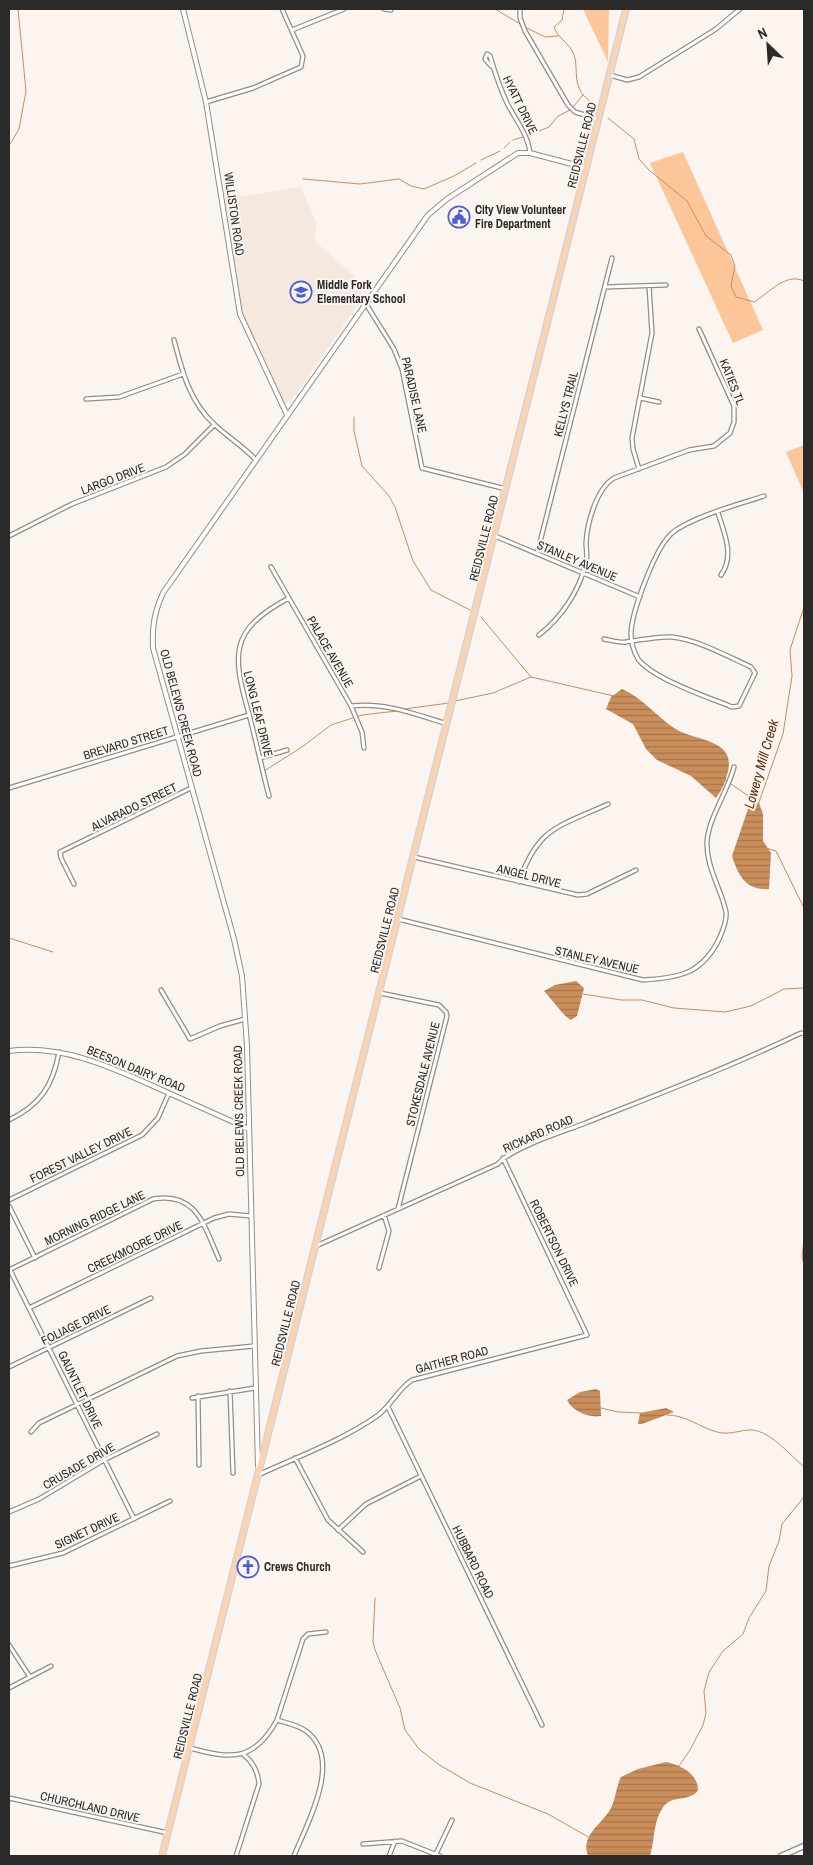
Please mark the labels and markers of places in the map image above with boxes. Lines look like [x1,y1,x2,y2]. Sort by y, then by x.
place label: City View Volunteer Fire Department [475,202,566,232]
public building icon: City View Volunteer Fire Department [447,205,471,229]
place label: Middle Fork Elementary School [317,277,406,307]
school or university icon: Middle Fork Elementary School [289,280,313,304]
church icon: Crews Church [236,1555,260,1579]
place label: Crews Church [264,1559,331,1575]

